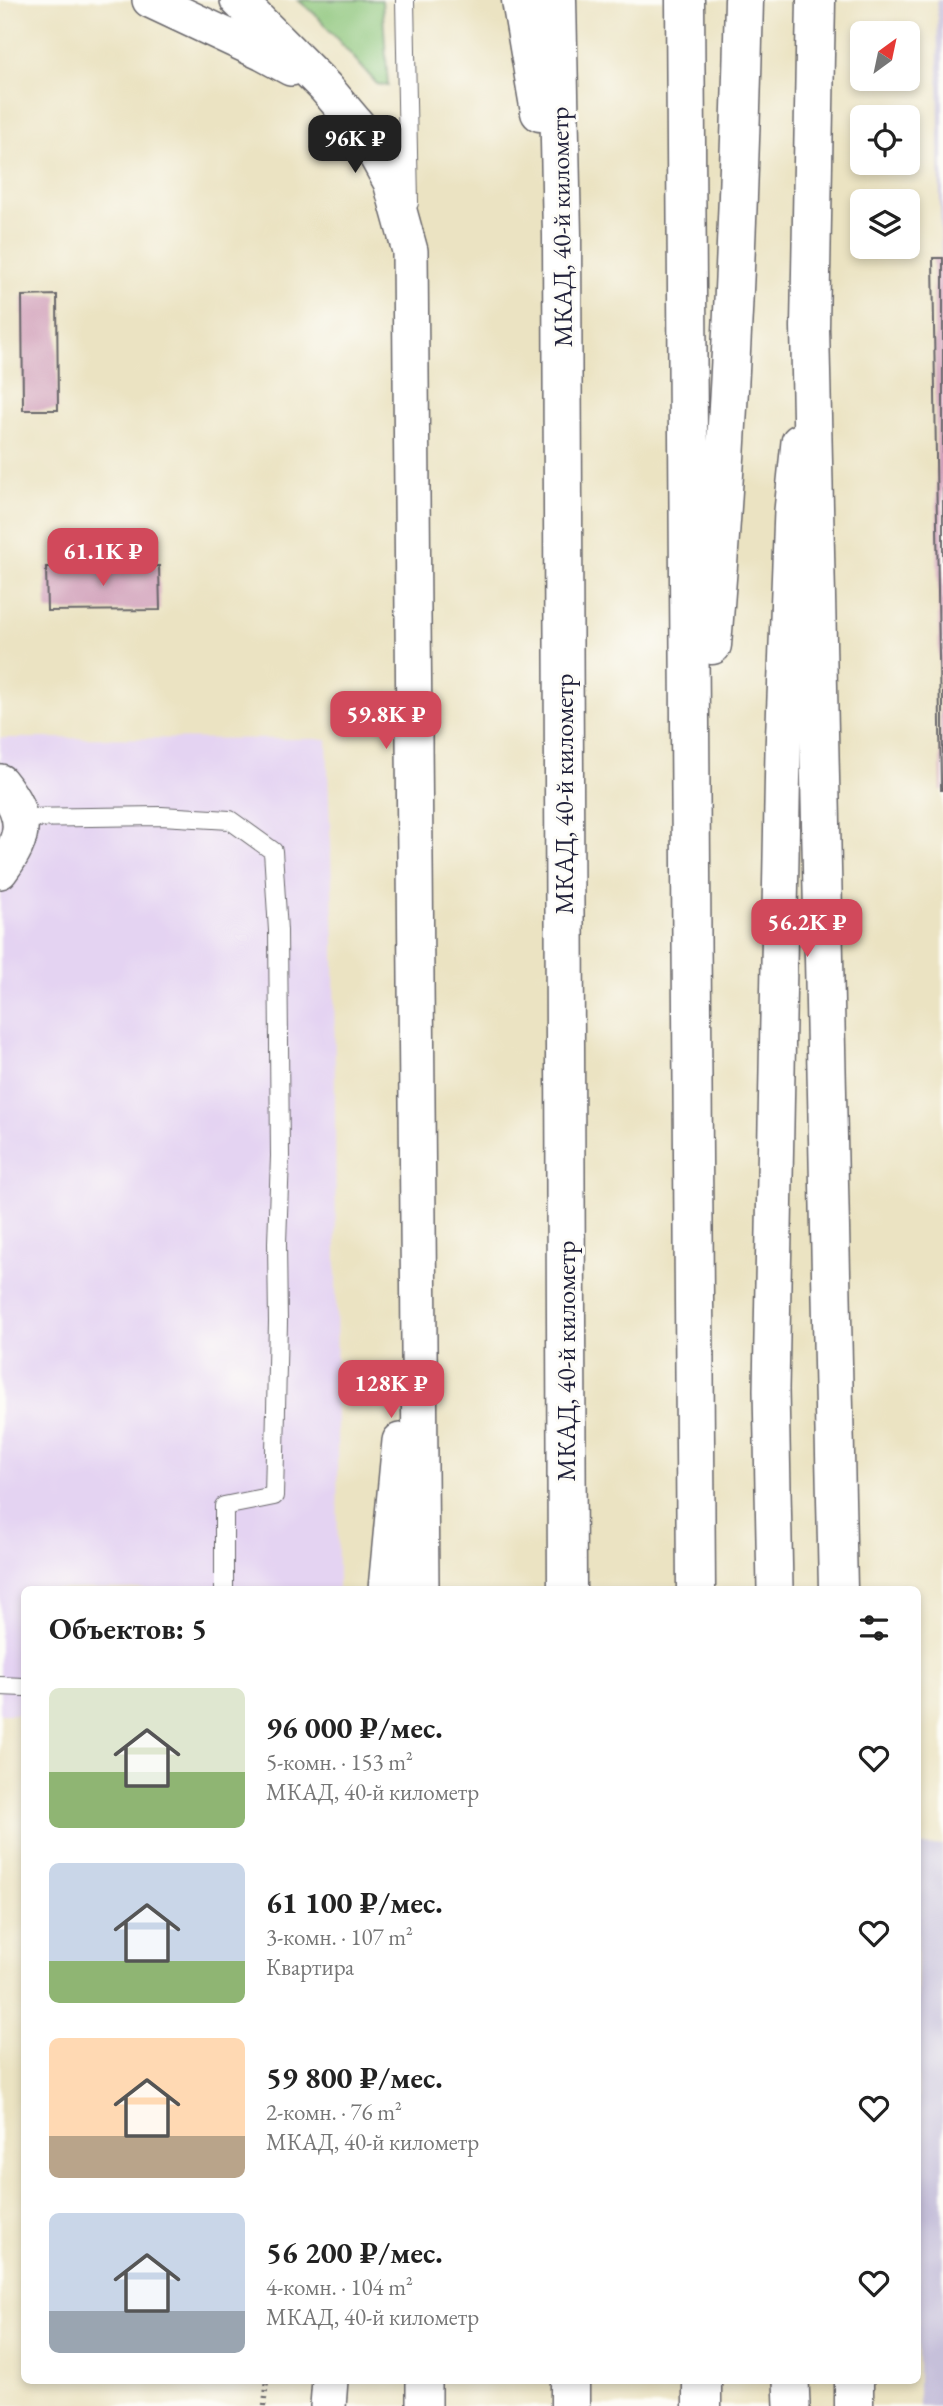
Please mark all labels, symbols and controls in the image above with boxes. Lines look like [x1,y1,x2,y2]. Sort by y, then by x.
north arrow [850,21,920,91]
map controls [850,21,920,259]
button: locate [850,105,920,175]
street label: МКАД, 40-й километр [542,106,580,348]
pin: 96K ₽ [306,116,404,175]
text: 96K ₽ [324,123,386,153]
button: layers [850,189,920,259]
pin: 61.1K ₽ [38,528,168,588]
text: 61.1K ₽ [63,536,143,566]
street label: МКАД, 40-й километр [547,674,581,914]
pin: 59.8K ₽ [321,692,451,751]
text: 59.8K ₽ [346,699,426,729]
pin: 56.2K ₽ [742,900,872,959]
text: 56.2K ₽ [767,907,847,937]
street label: МКАД, 40-й километр [549,1241,583,1481]
pin: 128K ₽ [334,1360,448,1420]
text: 128K ₽ [354,1368,428,1398]
text: Объектов: 5 [49,1609,207,1648]
icon: filters [855,1609,893,1647]
text: 96 000 ₽/мес. [266,1708,443,1747]
icon: home [105,1716,189,1800]
icon: heart [855,1739,893,1777]
text: 5-комн. · 153 m² [266,1747,413,1777]
text: МКАД, 40-й километр [266,1777,479,1807]
text: 61 100 ₽/мес. [266,1883,443,1922]
icon: home [105,1891,189,1975]
icon: heart [855,1914,893,1952]
text: 3-комн. · 107 m² [266,1922,413,1952]
text: Квартира [266,1952,354,1982]
text: 59 800 ₽/мес. [266,2058,443,2097]
icon: home [105,2066,189,2150]
icon: heart [855,2089,893,2127]
text: 2-комн. · 76 m² [266,2097,402,2127]
text: МКАД, 40-й километр [266,2127,479,2157]
text: 56 200 ₽/мес. [266,2233,443,2272]
icon: home [105,2241,189,2325]
icon: heart [855,2264,893,2302]
text: 4-комн. · 104 m² [266,2272,413,2302]
text: МКАД, 40-й километр [266,2302,479,2332]

